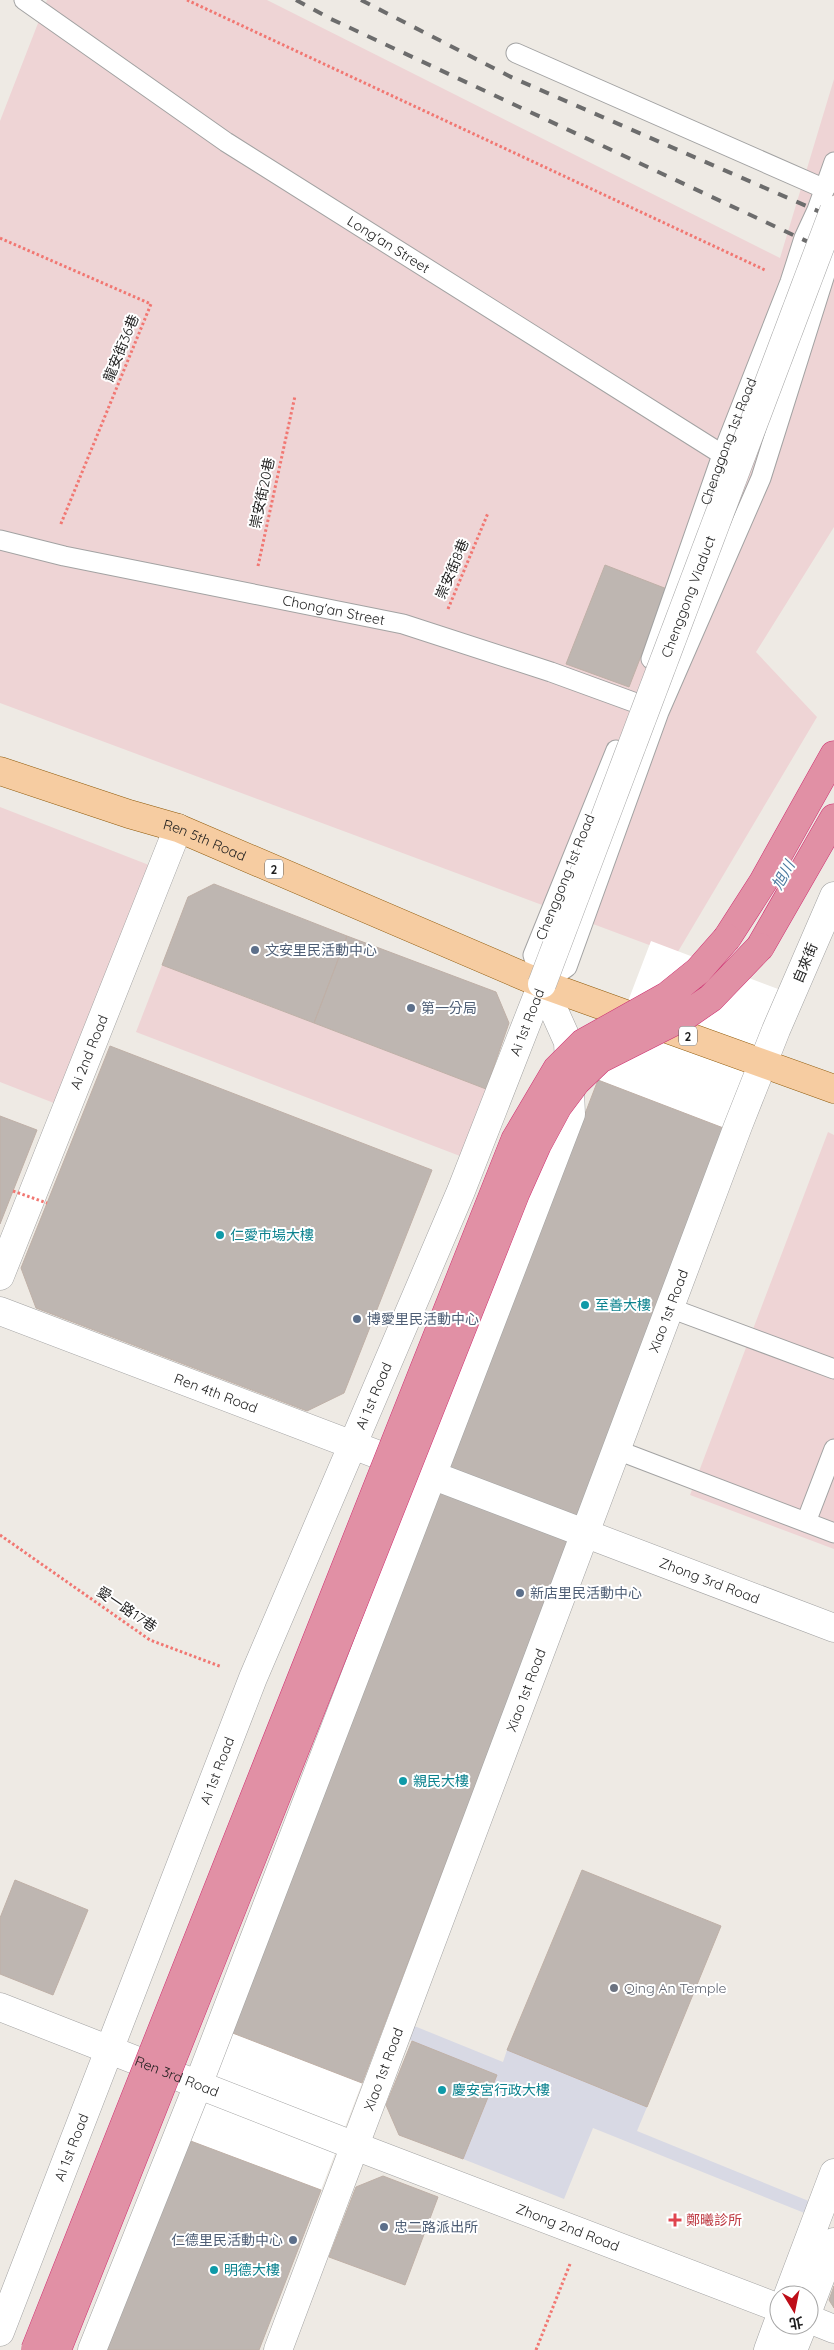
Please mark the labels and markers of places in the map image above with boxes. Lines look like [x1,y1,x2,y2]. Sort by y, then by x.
place label: 文安里民活動中心 [265,941,377,959]
marker: 文安里民活動中心 [249,944,261,956]
place label: 第一分局 [421,999,477,1017]
marker: 第一分局 [405,1002,417,1014]
place label: 仁愛市場大樓 [230,1226,314,1244]
marker: 仁愛市場大樓 [214,1229,226,1241]
place label: 至善大樓 [595,1296,651,1314]
marker: 至善大樓 [579,1299,591,1311]
place label: 博愛里民活動中心 [367,1310,479,1328]
marker: 博愛里民活動中心 [351,1313,363,1325]
place label: 新店里民活動中心 [530,1584,642,1602]
marker: 新店里民活動中心 [514,1587,526,1599]
place label: 親民大樓 [413,1772,469,1790]
marker: 親民大樓 [397,1775,409,1787]
place label: Qing An Temple [624,1979,726,1997]
marker: Qing An Temple [608,1982,620,1994]
place label: 慶安宮行政大樓 [452,2081,550,2099]
marker: 慶安宮行政大樓 [436,2084,448,2096]
place label: 鄭曦診所 [686,2211,742,2229]
marker: 鄭曦診所 [668,2213,682,2227]
place label: 忠二路派出所 [394,2218,478,2236]
marker: 忠二路派出所 [378,2221,390,2233]
place label: 仁德里民活動中心 [171,2231,283,2249]
marker: 仁德里民活動中心 [287,2234,299,2246]
place label: 明德大樓 [224,2261,280,2279]
marker: 明德大樓 [208,2264,220,2276]

